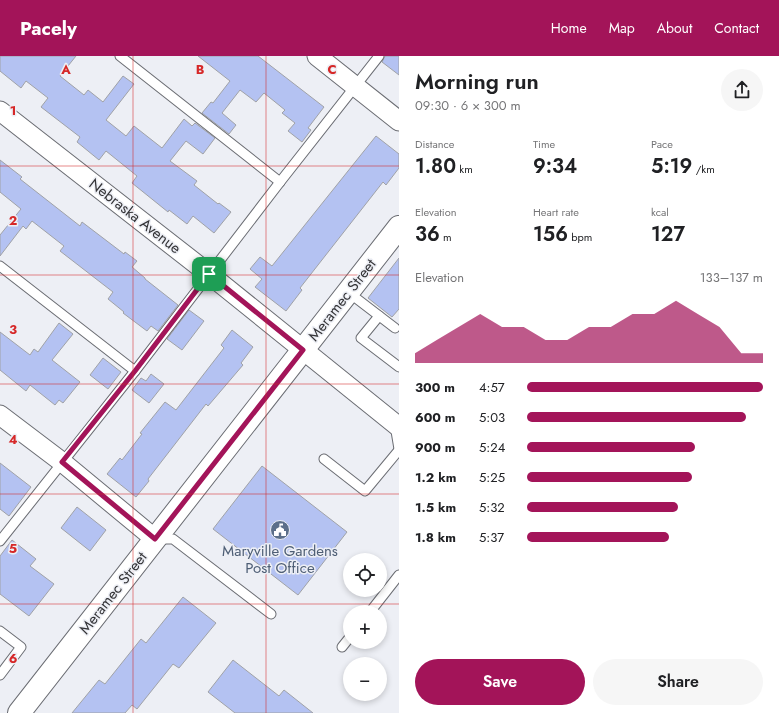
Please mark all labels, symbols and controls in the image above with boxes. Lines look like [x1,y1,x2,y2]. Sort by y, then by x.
text: Pacely [20,15,77,42]
text: Home [551,18,587,38]
text: Map [609,18,635,38]
text: About [657,18,692,38]
text: Contact [714,18,759,38]
text: A [60,60,71,79]
text: B [196,60,205,79]
text: C [327,60,337,79]
text: Morning run [415,65,539,97]
button: share [721,69,763,111]
text: 09:30 · 6 × 300 m [415,96,521,115]
text: 1 [10,101,16,120]
text: Distance [415,136,454,152]
text: Time [533,136,555,152]
text: Pace [651,136,673,152]
text: 1.80 [415,152,456,181]
text: 9:34 [533,152,577,181]
text: 5:19 [651,152,692,181]
text: km [456,161,473,177]
text: /km [692,161,715,177]
street label: Nebraska Avenue [84,173,186,259]
text: Elevation [415,204,457,220]
text: Heart rate [533,204,579,220]
text: kcal [651,204,669,220]
text: 2 [9,211,17,230]
text: 36 [415,220,440,249]
text: 156 [533,220,568,249]
text: 127 [651,220,685,249]
text: m [440,229,452,245]
text: bpm [568,229,592,245]
street label: Meramec Street [303,254,381,346]
pin [192,257,226,291]
icon: arrive [198,263,220,285]
text: Elevation [415,268,464,287]
text: 133–137 m [700,268,763,287]
text: 3 [9,320,17,339]
text: 300 m [415,378,455,397]
text: 4:57 [479,378,505,397]
text: 600 m [415,408,455,427]
text: 5:03 [479,408,505,427]
text: 4 [8,430,18,449]
text: 900 m [415,438,455,457]
text: 5:24 [479,438,505,457]
text: 1.2 km [415,468,456,487]
text: 5:25 [479,468,505,487]
text: 1.5 km [415,498,456,517]
text: 5:32 [479,498,505,517]
public building icon: Maryville Gardens Post Office [269,519,291,541]
text: 1.8 km [415,528,456,547]
text: 5:37 [479,528,504,547]
text: 5 [9,539,17,558]
place label: Maryville Gardens Post Office [222,540,338,579]
street label: Meramec Street [74,547,152,639]
map controls [343,553,387,701]
button: locate [343,553,387,597]
button: + [343,605,387,649]
text: 6 [9,649,18,668]
button: − [343,657,387,701]
button: Save [415,659,585,705]
button: Share [593,659,763,705]

